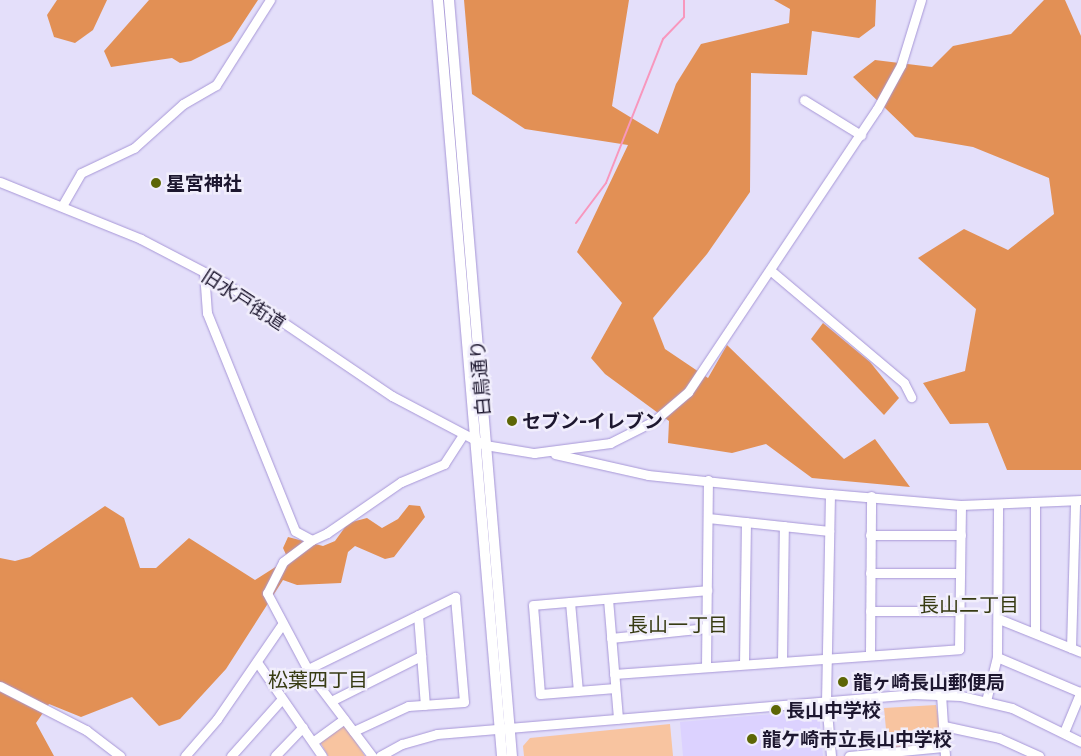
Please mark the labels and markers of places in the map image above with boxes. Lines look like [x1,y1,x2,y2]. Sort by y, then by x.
place label: 星宮神社 [166,172,242,194]
marker: 星宮神社 [150,177,162,189]
place label: セブン-イレブン [522,410,663,432]
marker: セブン-イレブン [506,415,518,427]
place label: 龍ヶ崎長山郵便局 [853,671,1005,693]
marker: 龍ヶ崎長山郵便局 [837,676,849,688]
place label: 長山中学校 [786,699,881,721]
marker: 長山中学校 [770,704,782,716]
place label: 龍ケ崎市立長山中学校 [762,728,952,750]
marker: 龍ケ崎市立長山中学校 [746,733,758,745]

